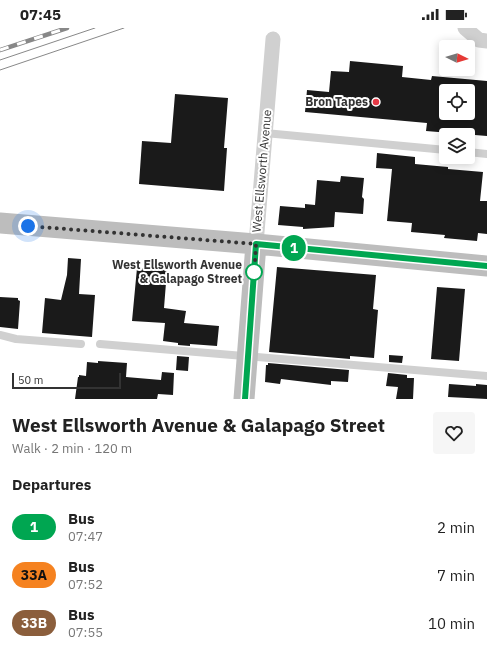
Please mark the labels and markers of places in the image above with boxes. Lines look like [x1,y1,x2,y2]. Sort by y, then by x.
place label: Bron Tapes [305,94,368,109]
marker: Bron Tapes [371,97,381,107]
place label: West Ellsworth Avenue & Galapago Street [112,257,242,286]
marker: West Ellsworth Avenue & Galapago Street [245,263,263,281]

